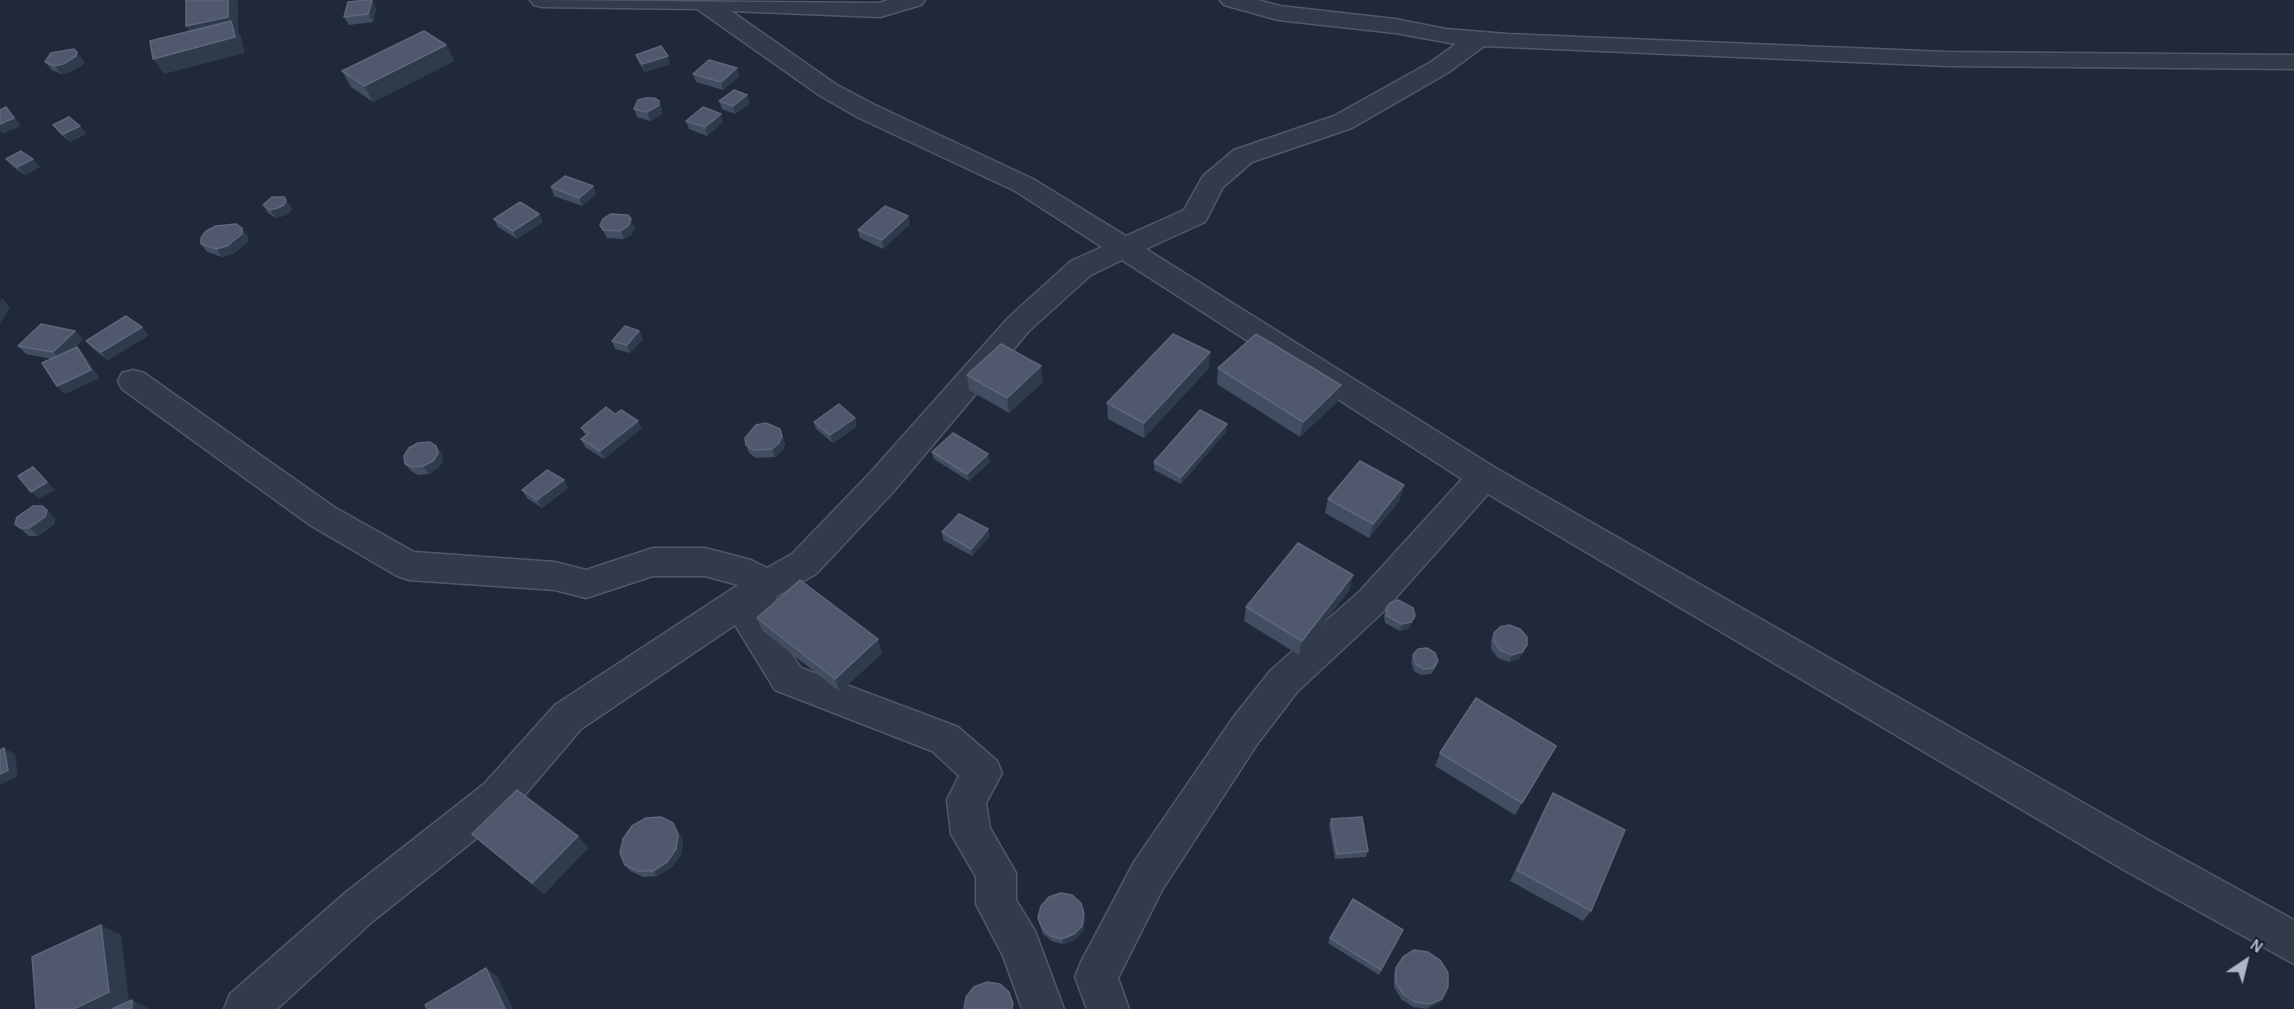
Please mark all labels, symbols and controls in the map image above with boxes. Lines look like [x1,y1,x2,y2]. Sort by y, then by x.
north arrow [2216,931,2276,991]
text: N [2247,937,2265,956]

